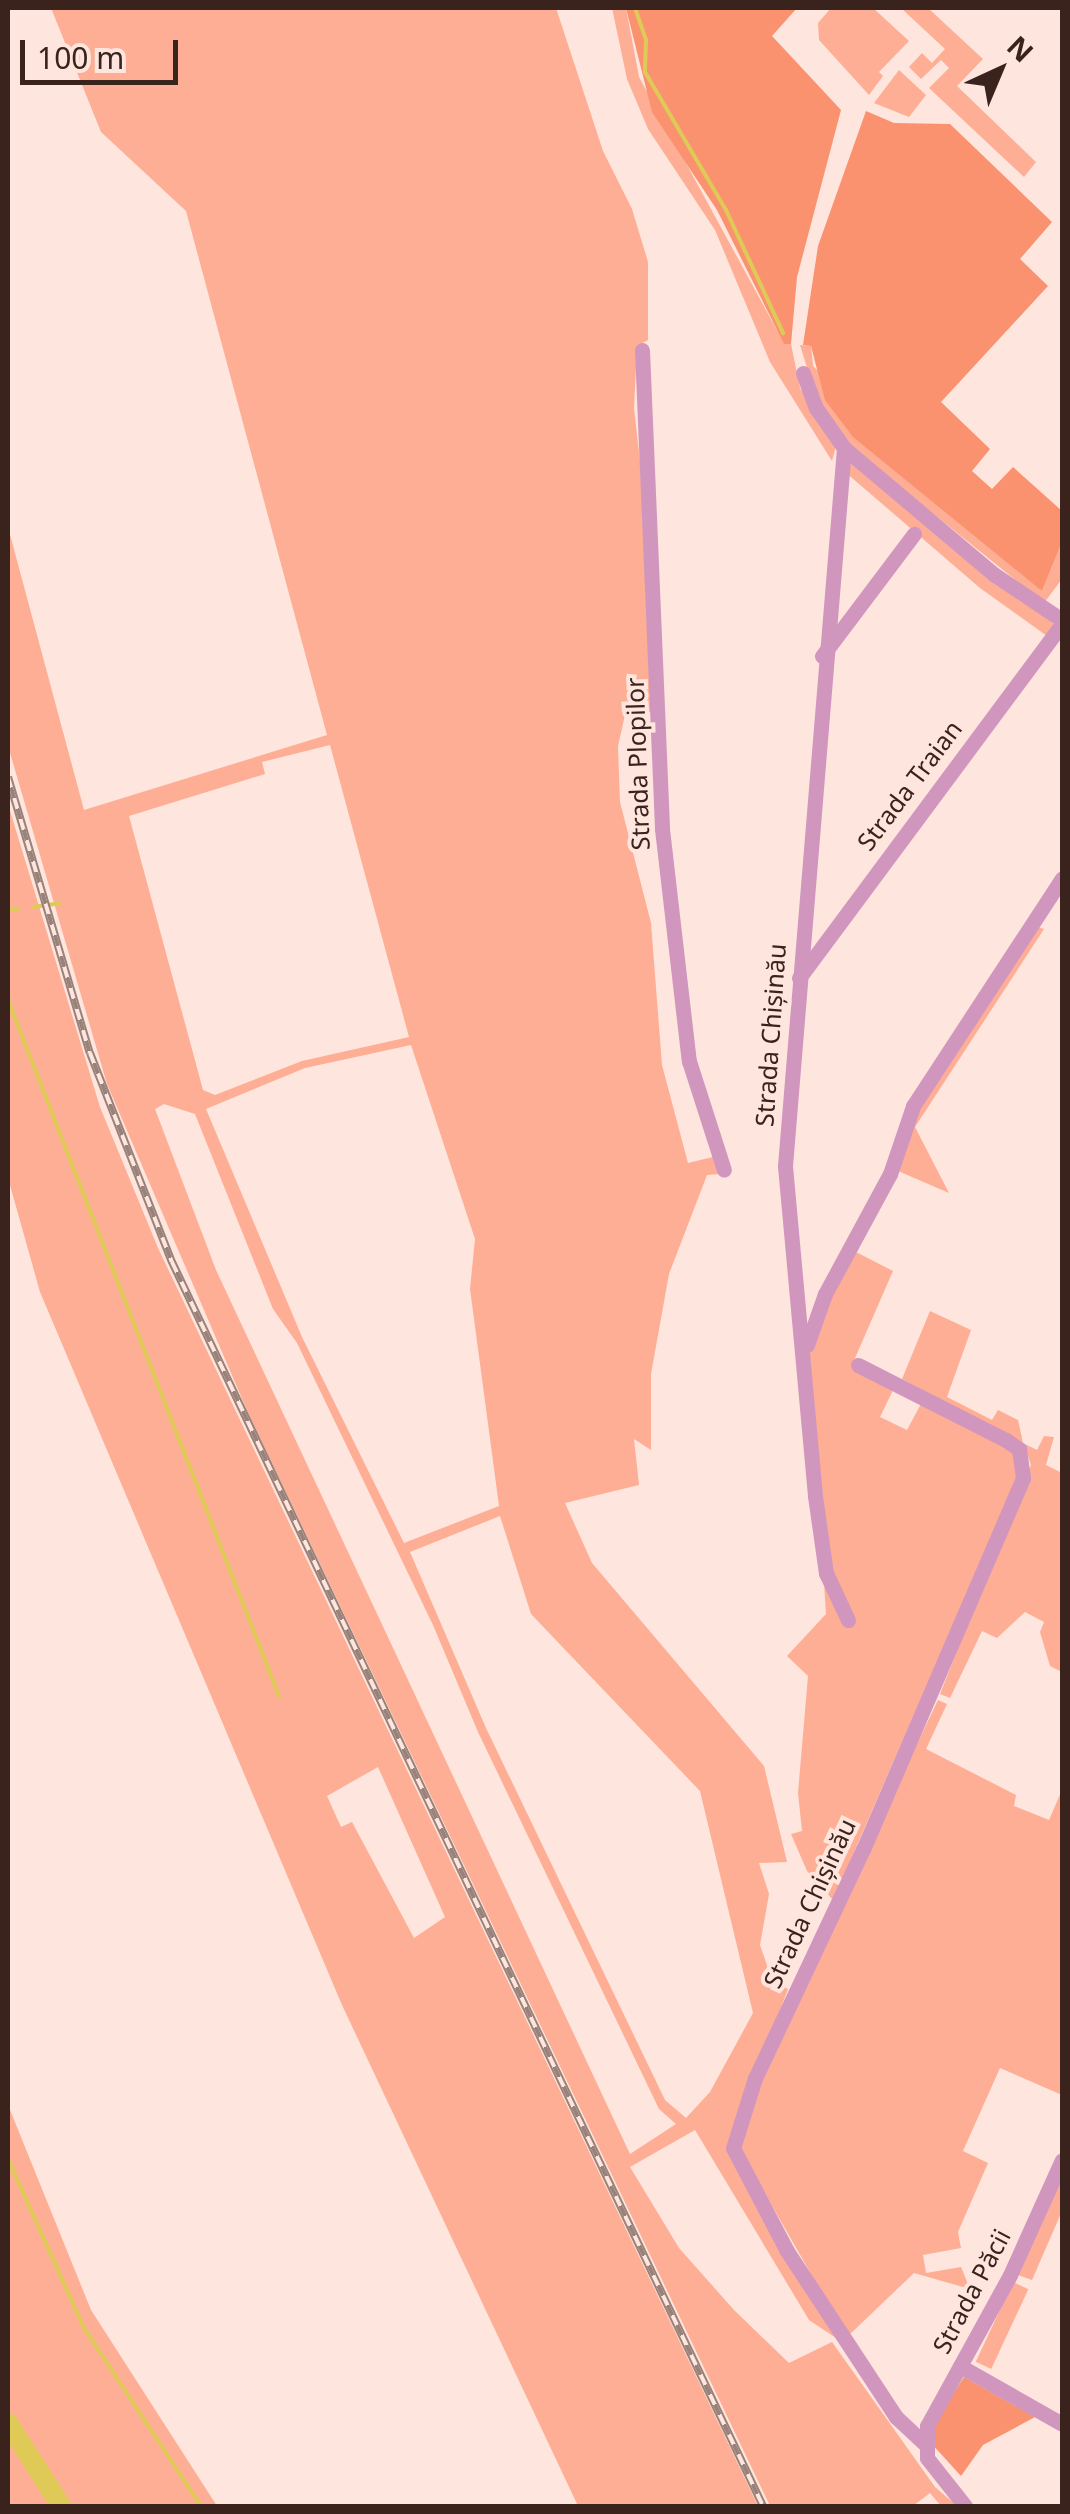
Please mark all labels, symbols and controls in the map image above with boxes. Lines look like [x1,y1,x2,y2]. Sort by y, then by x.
scale bar [25,20,182,82]
north arrow [950,20,1050,120]
text: N [999,27,1042,70]
text: 100 m [37,37,124,78]
street label: Strada Plopilor [619,677,655,851]
street label: Strada Traian [850,714,968,856]
street label: Strada Chișinău [749,942,791,1128]
street label: Strada Chișinău [757,1813,861,1993]
street label: Strada Păcii [926,2224,1016,2358]

